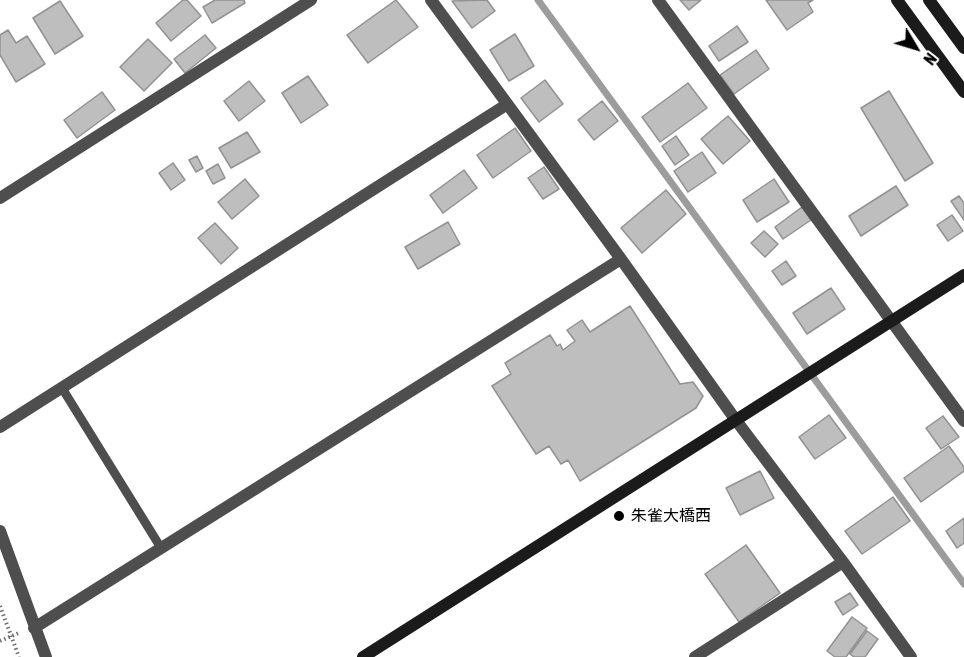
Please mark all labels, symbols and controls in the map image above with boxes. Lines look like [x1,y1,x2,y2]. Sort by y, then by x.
north arrow [886,18,946,78]
text: N [920,50,940,68]
place label: 朱雀大橋西 [631,506,711,526]
marker: 朱雀大橋西 [612,509,626,523]

